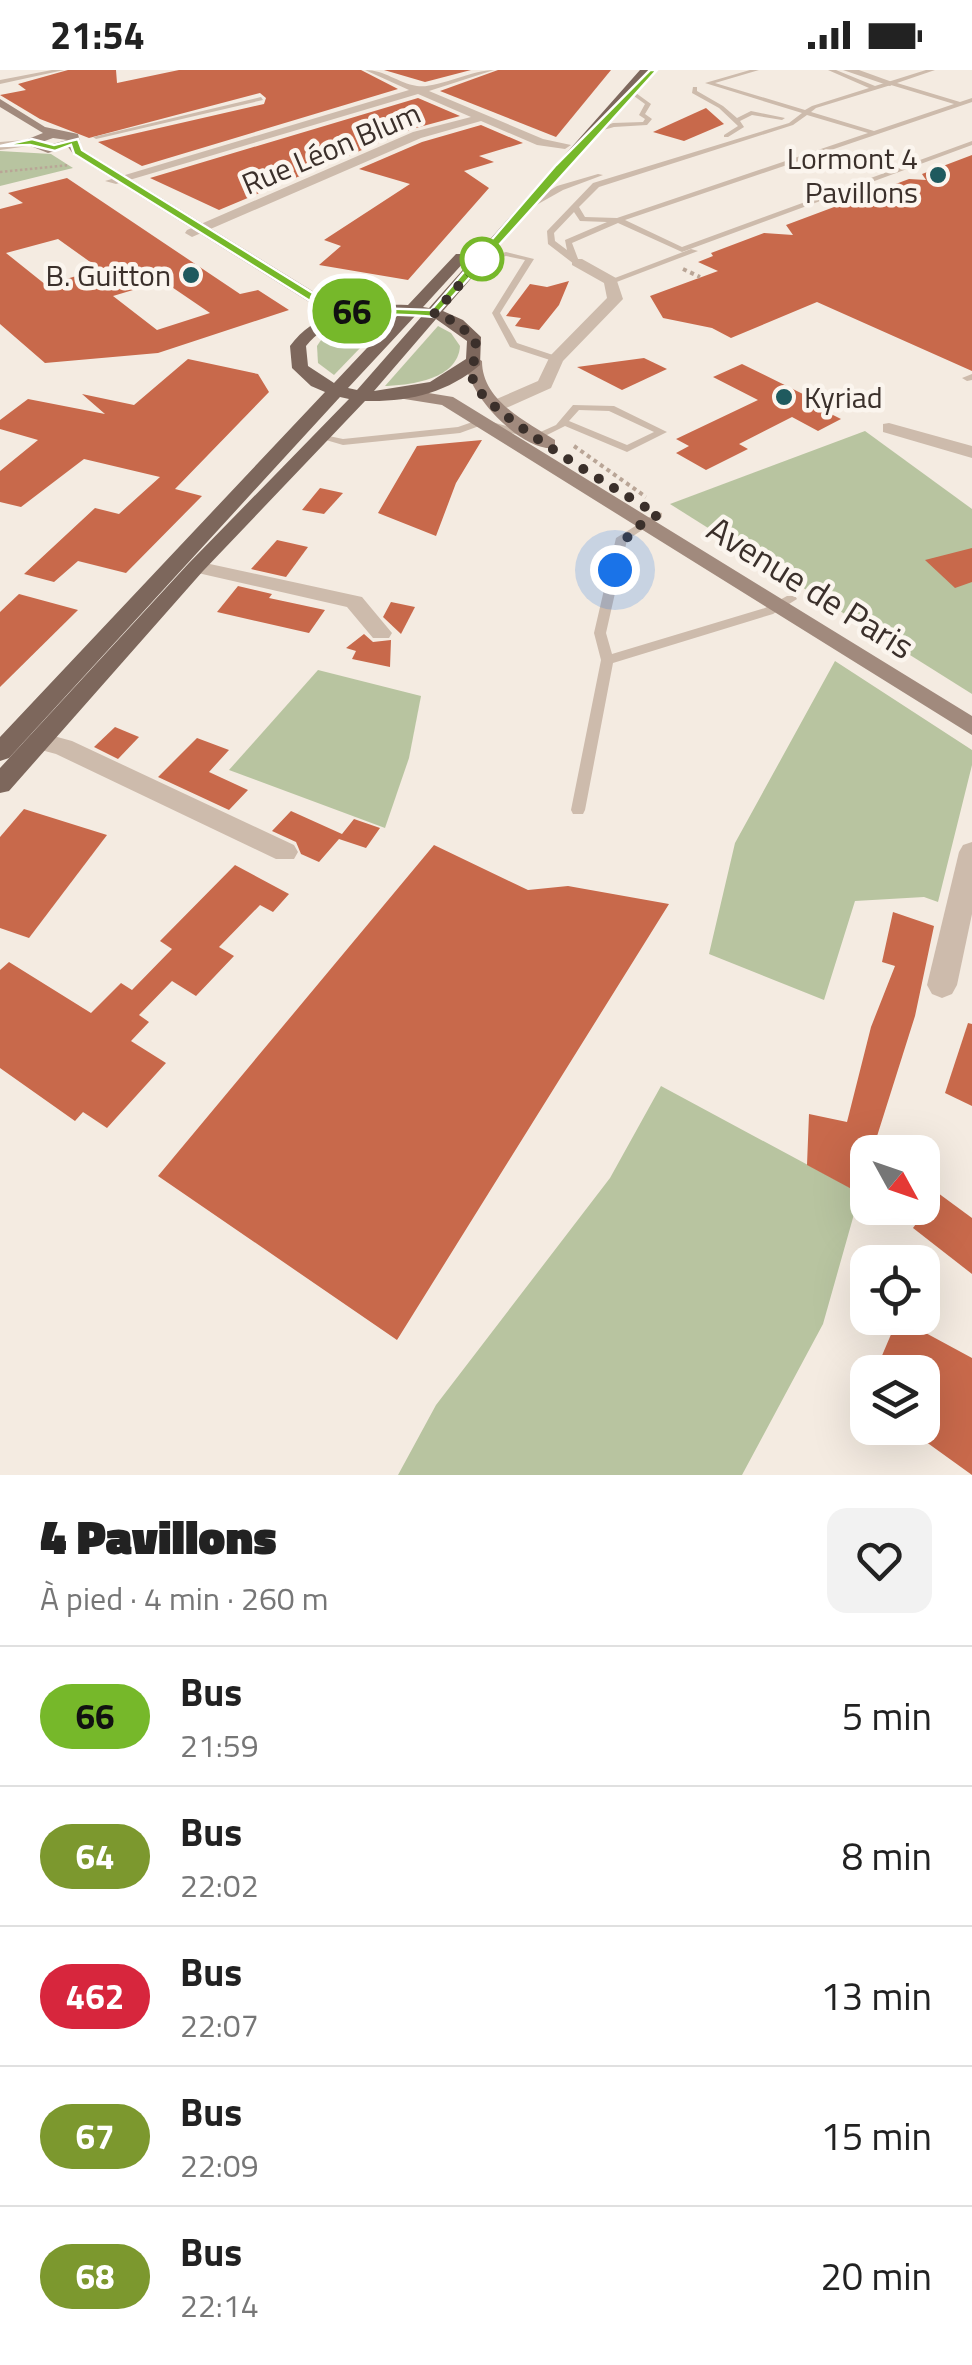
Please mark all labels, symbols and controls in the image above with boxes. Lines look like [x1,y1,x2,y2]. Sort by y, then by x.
text: 21:54 [50,6,145,64]
street label: Rue Léon Blum [234,90,428,206]
place label: Lormont 4 Pavillons [787,135,918,215]
marker: Lormont 4 Pavillons [927,164,949,186]
unlabelled marker [461,238,503,280]
place label: B. Guitton [45,252,171,298]
marker: B. Guitton [180,264,202,286]
line badge: 66 [307,278,397,344]
text: 66 [332,284,372,338]
place label: Kyriad [804,374,883,420]
marker: Kyriad [773,386,795,408]
street label: Avenue de Paris [697,502,925,672]
your location [590,545,640,595]
north arrow [850,1135,940,1225]
map controls [850,1135,940,1445]
button: locate [850,1245,940,1335]
button: layers [850,1355,940,1445]
text: 4 Pavillons [40,1500,277,1573]
button: heart [827,1508,932,1613]
text: À pied · 4 min · 260 m [40,1574,329,1622]
text: Bus [180,1663,242,1721]
text: 5 min [842,1687,932,1745]
text: 66 [75,1689,115,1743]
text: 21:59 [180,1721,259,1769]
text: Bus [180,1803,242,1861]
text: 8 min [842,1827,932,1885]
text: 64 [75,1829,115,1883]
text: 22:02 [180,1861,259,1909]
text: Bus [180,1943,242,2001]
text: 13 min [821,1967,932,2025]
text: 462 [66,1969,124,2023]
text: 22:07 [180,2001,259,2049]
text: Bus [180,2083,242,2141]
text: 15 min [821,2107,932,2165]
text: 67 [75,2109,115,2163]
text: 22:09 [180,2141,259,2189]
text: Bus [180,2223,242,2281]
text: 20 min [821,2247,932,2305]
text: 68 [75,2249,115,2303]
text: 22:14 [180,2281,259,2329]

